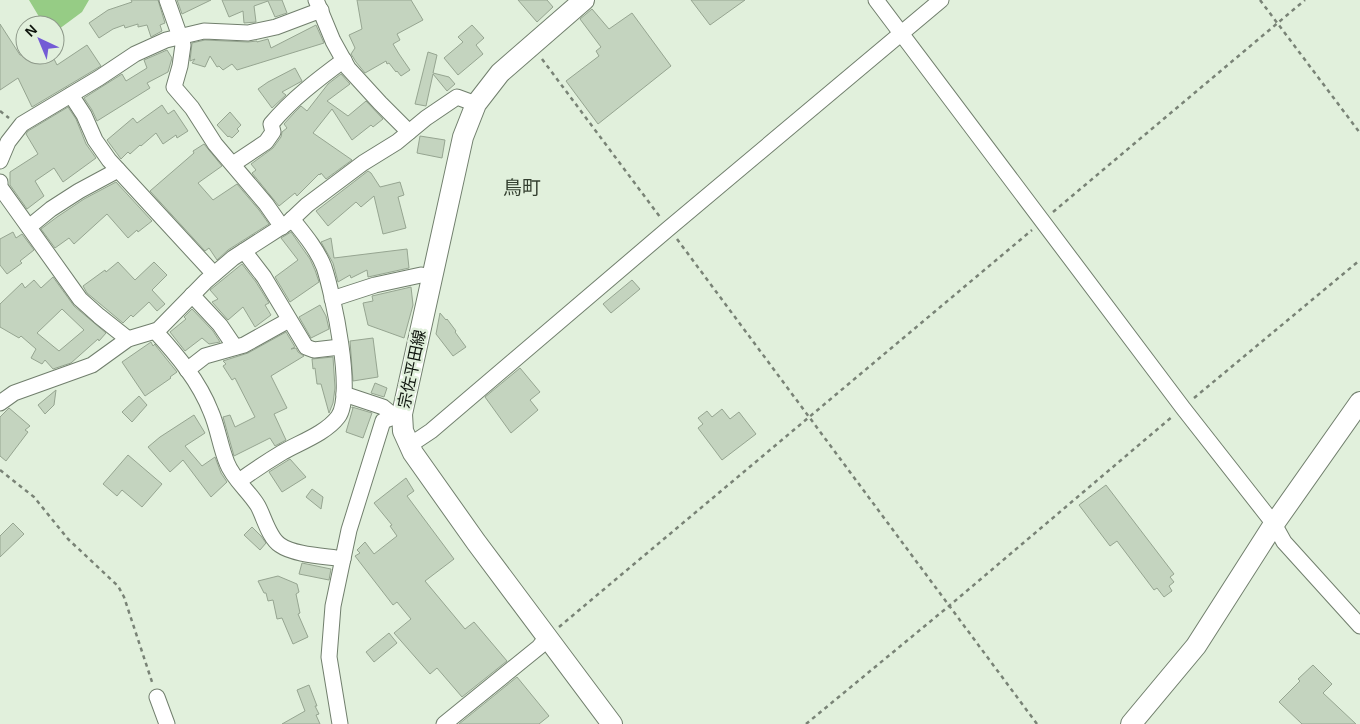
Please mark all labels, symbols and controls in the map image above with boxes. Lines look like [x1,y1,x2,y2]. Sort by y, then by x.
north arrow [15,15,65,65]
text: N [22,21,40,40]
district label: 鳥町 [503,177,541,198]
street label: 宗佐平田線 [395,328,429,410]

